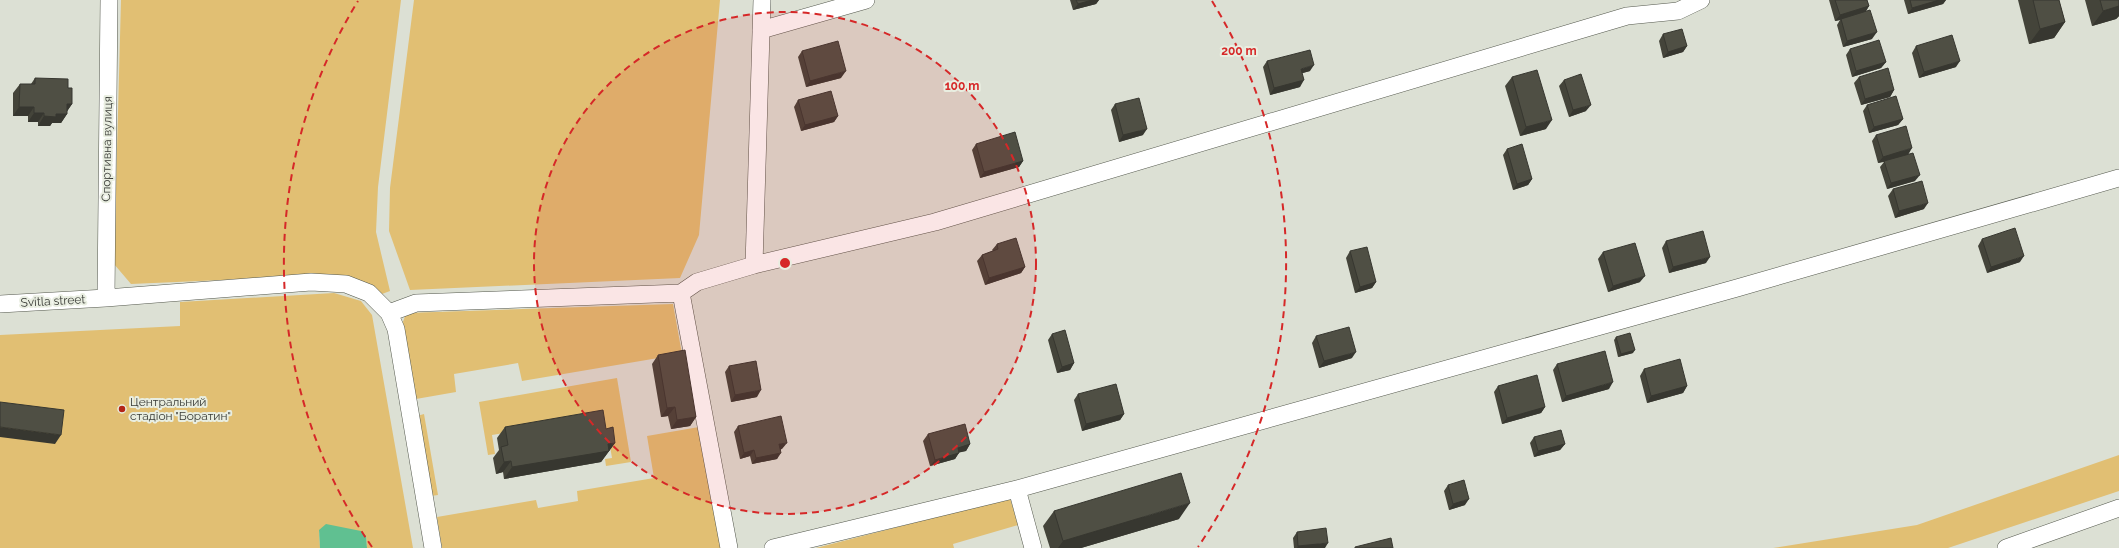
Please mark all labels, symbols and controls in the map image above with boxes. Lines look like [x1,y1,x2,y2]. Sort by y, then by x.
text: 200 m [1221,44,1257,58]
text: 100 m [945,79,979,93]
street label: Спортивна вулиця [99,96,115,202]
centre of rings [778,256,792,270]
street label: Svitla street [20,292,86,310]
place label: Центральний стадіон "Боратин" [130,395,231,423]
marker: Центральний стадіон "Боратин" [117,404,127,414]

